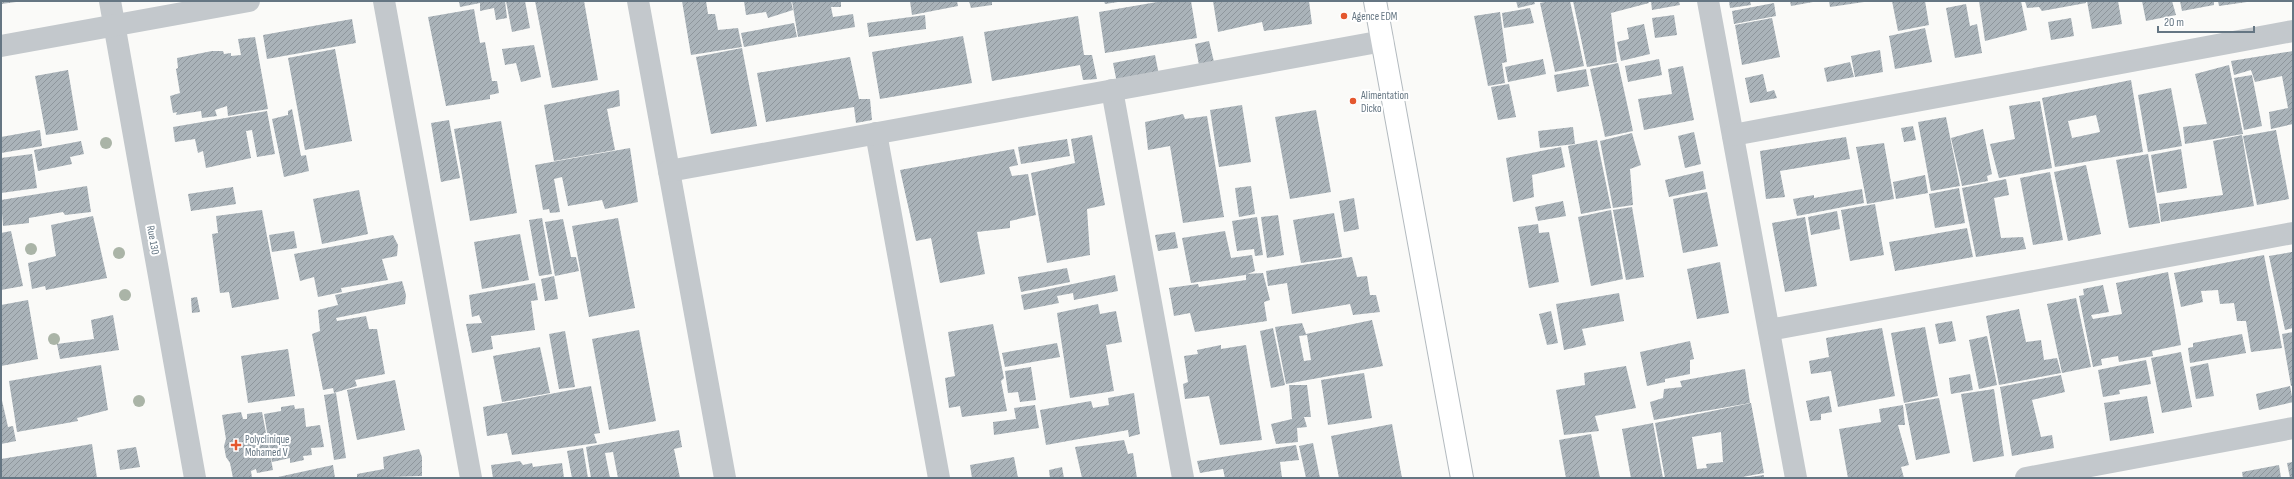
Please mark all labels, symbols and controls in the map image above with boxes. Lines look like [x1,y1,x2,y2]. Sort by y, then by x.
scale bar [2158,8,2254,34]
place label: Agence EDM [1351,10,1397,23]
marker: Agence EDM [1339,11,1349,21]
text: 20 m [2164,15,2184,30]
place label: Alimentation Dicko [1360,89,1409,115]
marker: Alimentation Dicko [1348,96,1358,106]
street label: Rue 130 [144,224,162,256]
place label: Polyclinique Mohamed V [245,433,289,459]
marker: Polyclinique Mohamed V [230,439,242,451]

